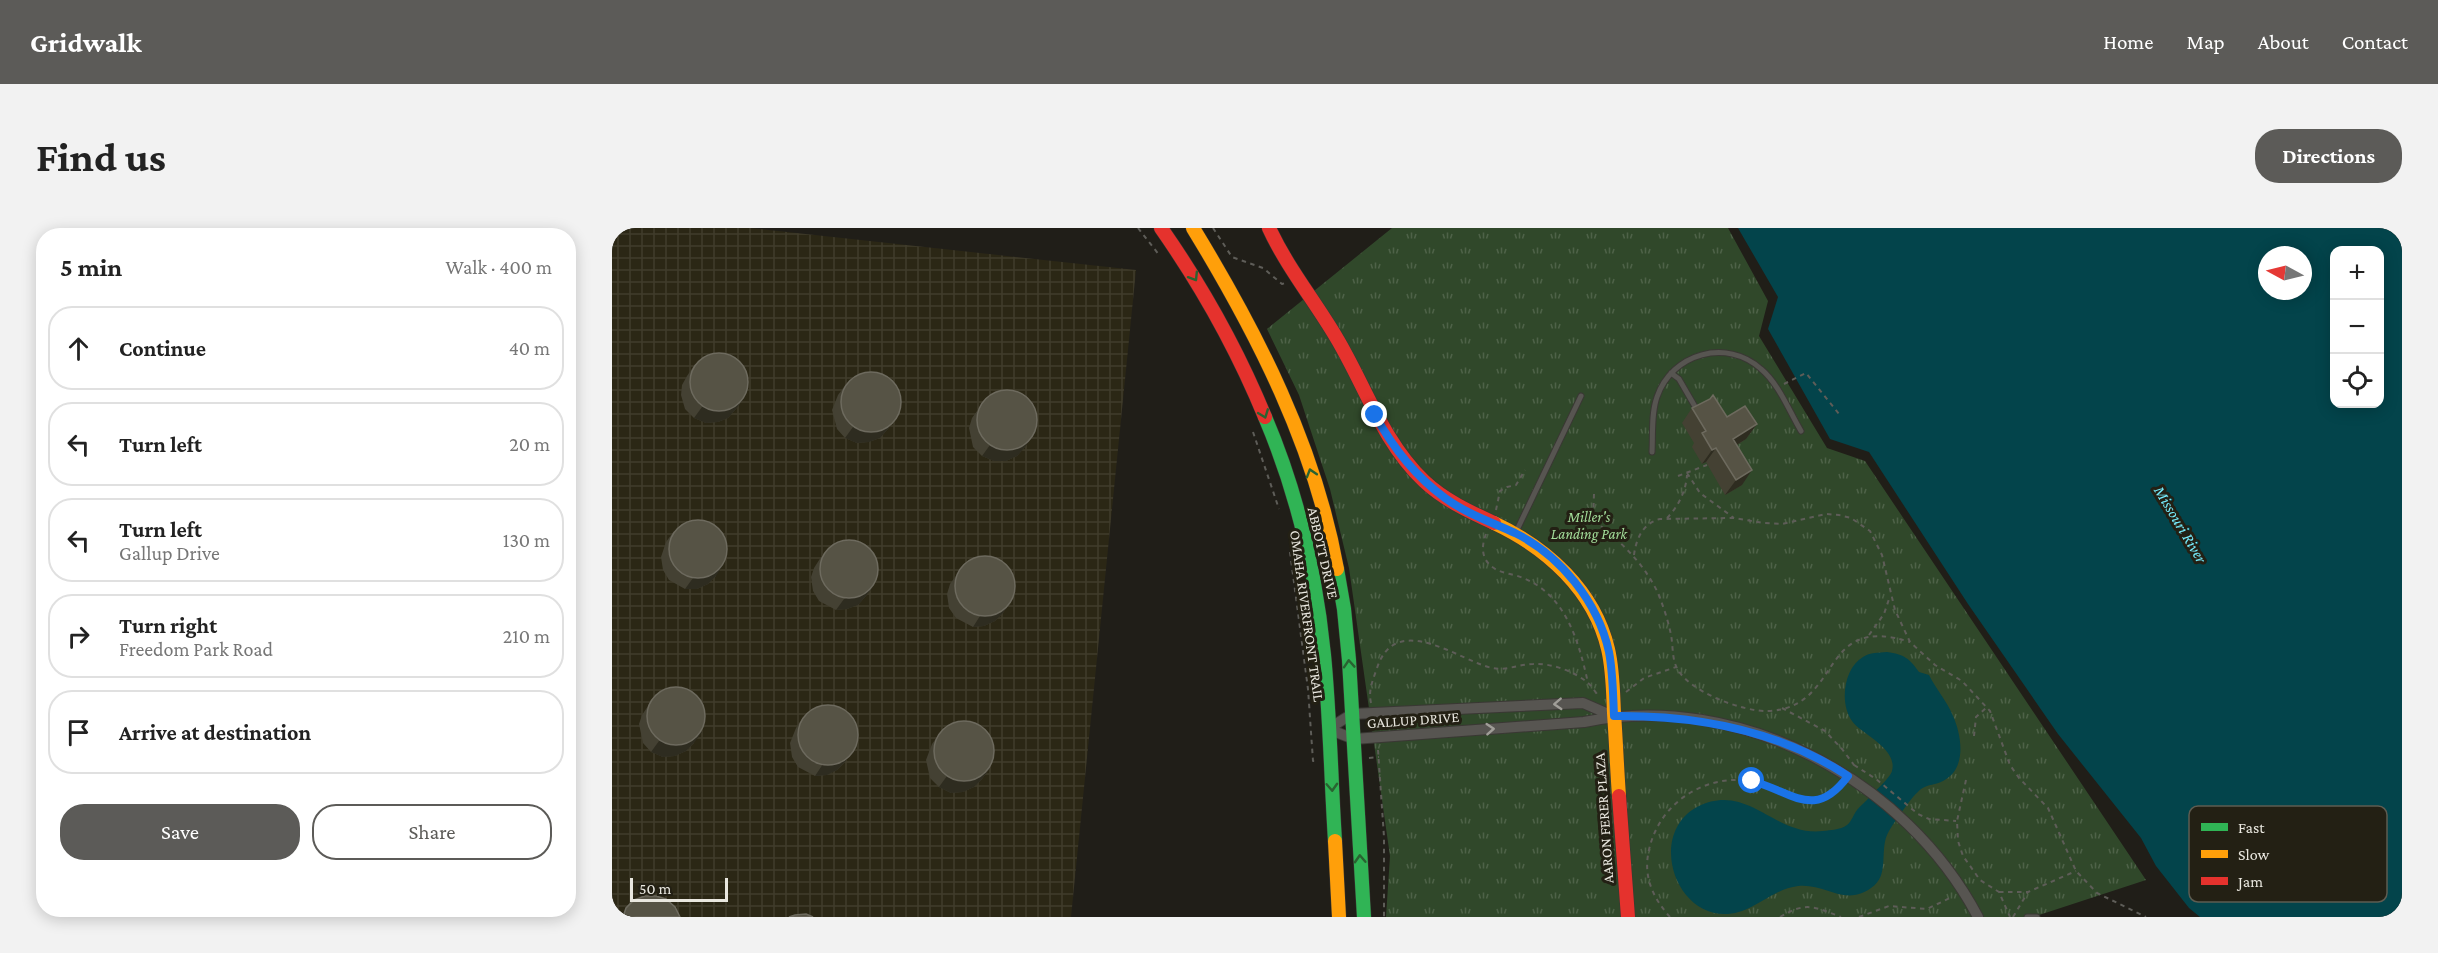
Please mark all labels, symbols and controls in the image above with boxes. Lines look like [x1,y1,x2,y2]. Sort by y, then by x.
text: Gridwalk [30,27,142,58]
text: Home [2103,30,2153,54]
text: Map [2186,30,2225,54]
text: About [2258,30,2309,54]
text: Contact [2342,30,2408,54]
button: Directions [2255,129,2402,183]
text: Find us [36,133,166,180]
north arrow [2258,246,2312,300]
map controls [2330,246,2384,408]
button: + [2330,246,2384,300]
text: 5 min [60,253,122,282]
text: Walk · 400 m [446,256,552,278]
one-way arrow [1186,271,1198,281]
button: − [2330,300,2384,354]
icon: ahead [62,332,95,365]
text: Continue [119,336,206,361]
text: 40 m [509,337,550,359]
button: locate [2330,354,2384,408]
route end [1361,401,1387,427]
one-way arrow [1257,408,1269,419]
icon: left [62,428,95,461]
text: Turn left [119,432,202,457]
text: 20 m [509,433,550,455]
one-way arrow [1306,468,1318,479]
water label: Missouri River [2150,482,2210,566]
street label: ABBOTT DRIVE [1305,506,1341,600]
park label: Miller's Landing Park [1551,509,1629,543]
text: Turn left [119,517,202,542]
icon: left [62,524,95,557]
text: 130 m [503,529,550,551]
street label: OMAHA RIVERFRONT TRAIL [1287,529,1327,703]
text: Gallup Drive [119,542,220,564]
text: Turn right [119,613,217,638]
icon: right [62,620,95,653]
text: 210 m [503,625,550,647]
text: Freedom Park Road [119,638,273,660]
one-way arrow [1343,659,1356,668]
one-way arrow [1554,697,1563,710]
street label: GALLUP DRIVE [1366,709,1460,731]
icon: arrive [62,716,95,749]
text: Arrive at destination [119,720,311,745]
one-way arrow [1485,723,1494,736]
street label: AARON FERER PLAZA [1591,752,1617,884]
route start [1738,767,1764,793]
one-way arrow [1325,783,1338,792]
button: Save [60,804,300,860]
button: Share [312,804,552,860]
legend [2189,806,2387,902]
text: Fast [2238,819,2265,836]
text: Slow [2238,846,2270,863]
one-way arrow [1354,854,1367,863]
text: Jam [2236,873,2263,891]
scale bar [630,875,728,902]
text: 50 m [639,880,671,897]

